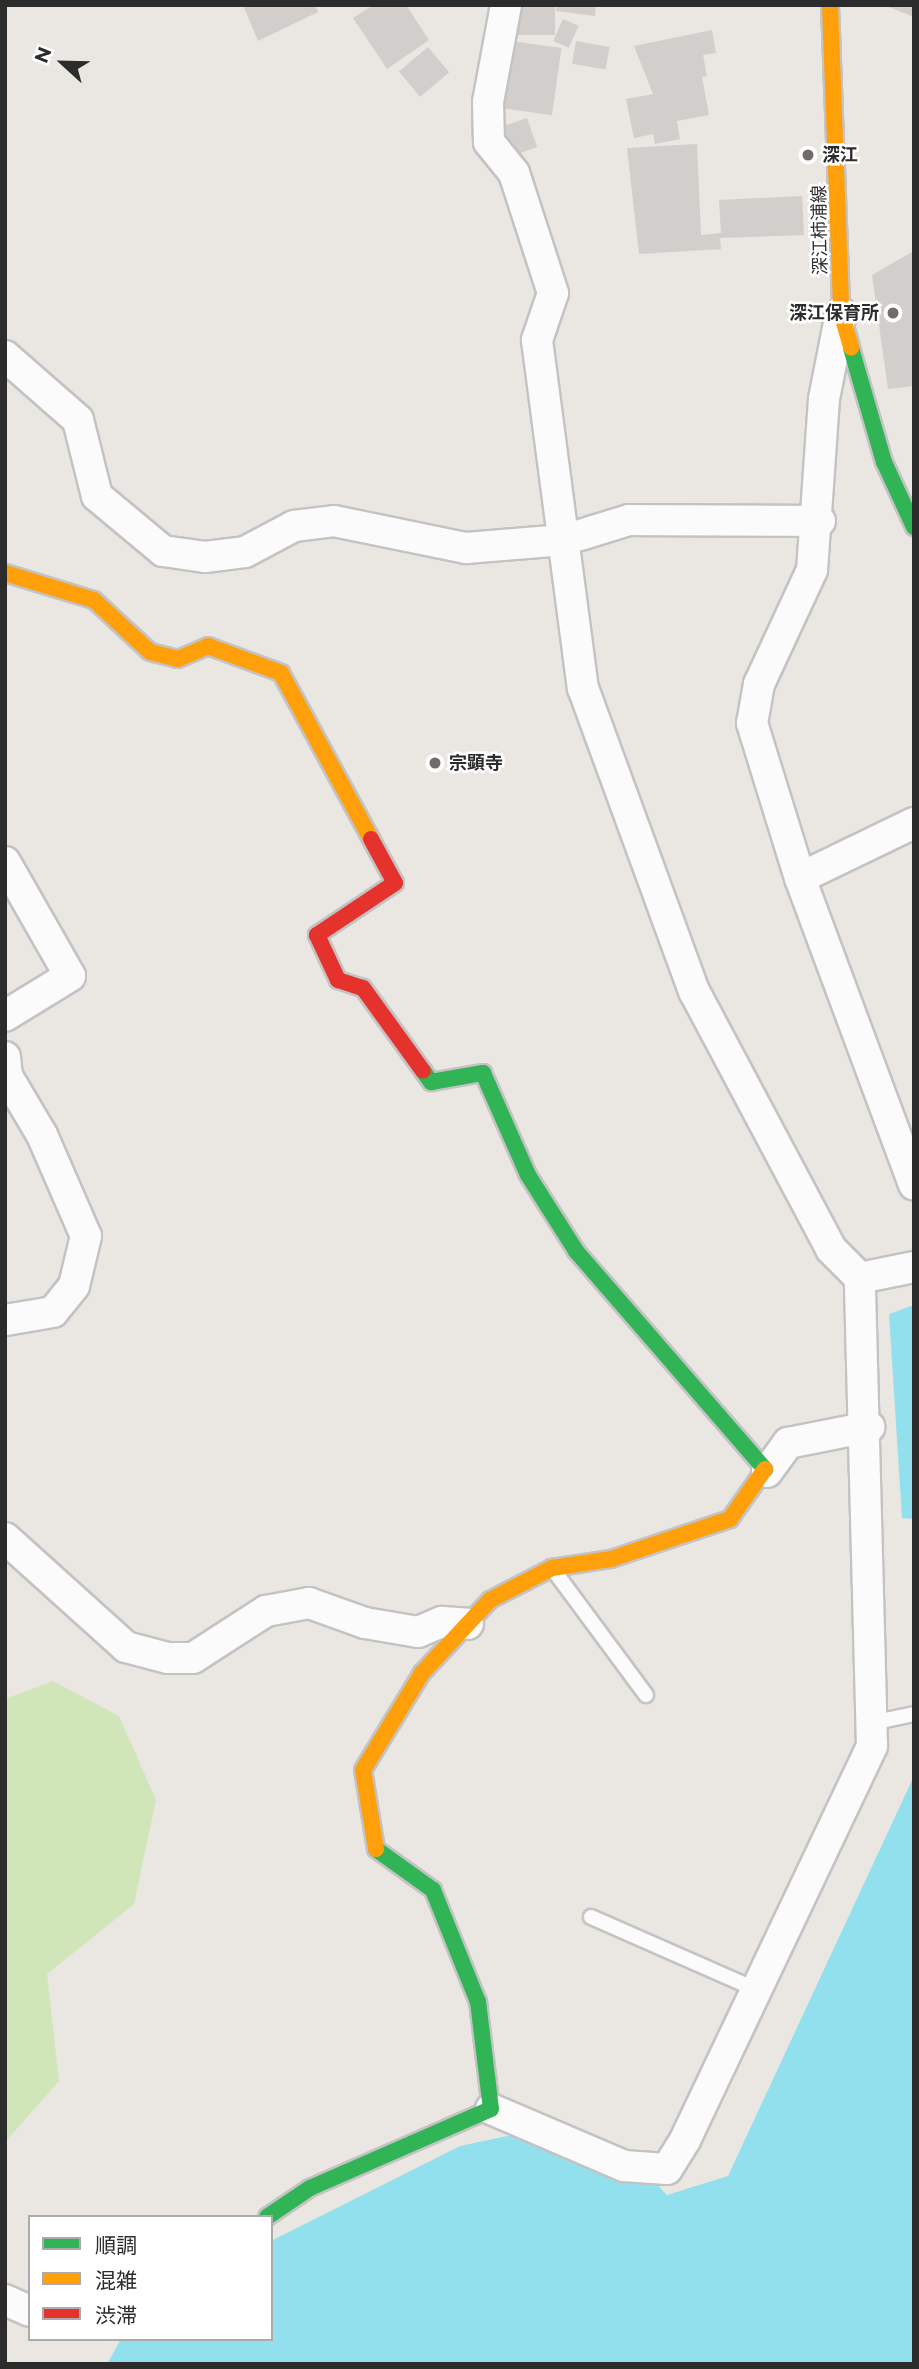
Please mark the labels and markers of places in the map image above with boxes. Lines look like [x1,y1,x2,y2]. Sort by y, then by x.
place label: 深江 [822,144,858,166]
marker: 深江 [800,147,816,163]
place label: 深江保育所 [789,302,879,324]
marker: 深江保育所 [885,305,901,321]
place label: 宗顕寺 [449,752,503,774]
marker: 宗顕寺 [427,755,443,771]

